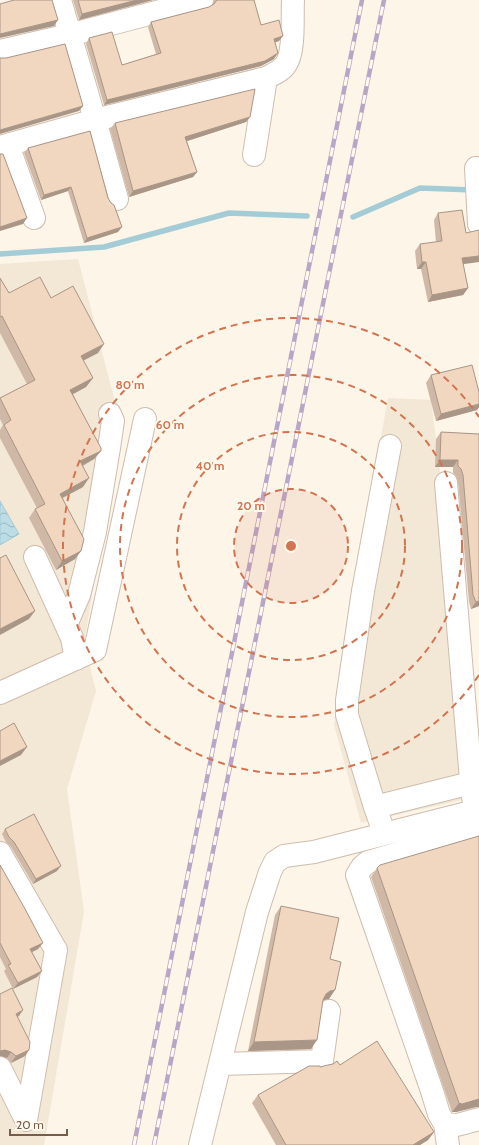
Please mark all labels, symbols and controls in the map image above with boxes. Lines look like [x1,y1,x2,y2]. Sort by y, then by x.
text: 80 m [116,377,144,392]
text: 60 m [156,417,184,432]
text: 40 m [195,458,225,473]
text: 20 m [237,498,265,513]
centre of rings [284,539,298,553]
scale bar [10,1111,67,1137]
text: 20 m [16,1117,44,1132]

